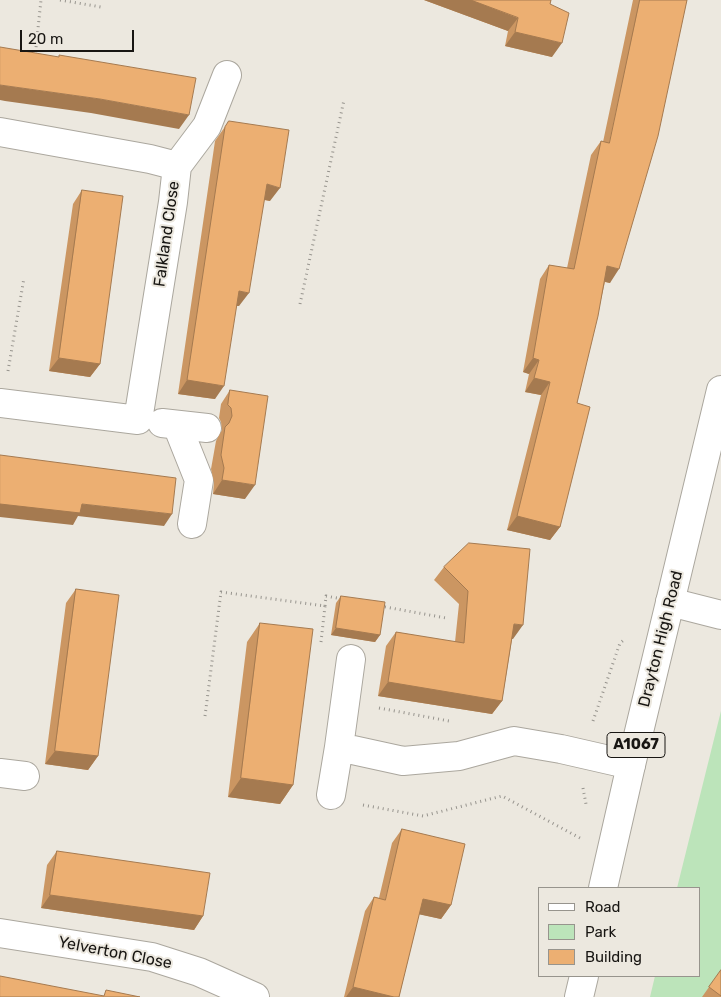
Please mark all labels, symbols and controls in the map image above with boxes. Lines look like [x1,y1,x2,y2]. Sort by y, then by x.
scale bar [22,20,136,52]
text: 20 m [28,30,63,48]
street label: Falkland Close [150,180,184,288]
street label: Drayton High Road [635,569,687,709]
road number: A1067 [607,732,665,758]
legend [538,887,701,977]
text: Road [585,898,621,916]
text: Park [585,923,616,941]
street label: Yelverton Close [57,933,173,973]
text: Building [585,948,642,966]

